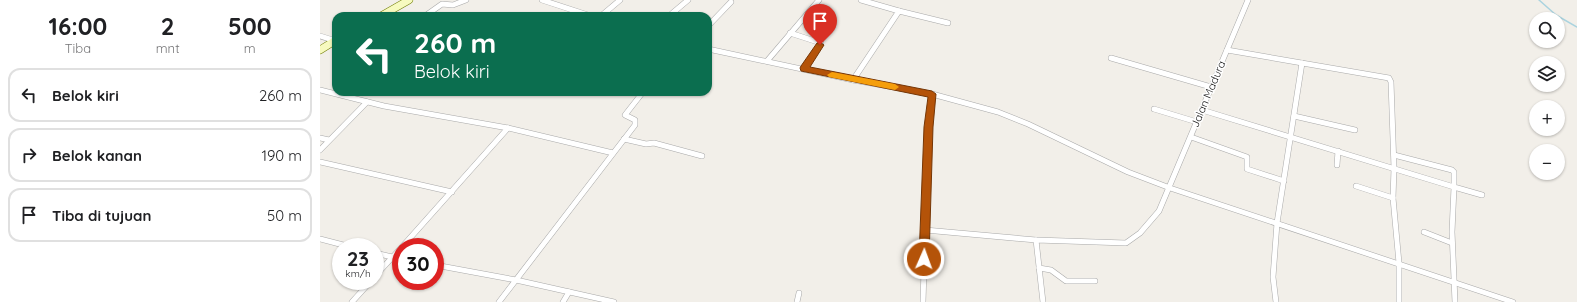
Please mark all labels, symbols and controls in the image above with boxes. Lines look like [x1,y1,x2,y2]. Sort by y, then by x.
pin [803,4,837,45]
icon: arrive [809,10,831,32]
text: 16:00 [49,11,107,41]
text: 2 [161,11,174,41]
text: 500 [228,11,271,41]
map controls [1529,12,1565,180]
button: search [1529,12,1565,48]
text: 260 m [414,25,496,60]
icon: left [348,28,400,80]
text: Tiba [65,40,91,56]
text: mnt [156,40,180,56]
text: m [244,40,256,56]
button: layers [1529,56,1565,92]
street label: Jalan Madura [1188,59,1228,129]
text: Belok kiri [414,60,490,83]
icon: left [18,84,40,106]
text: Belok kiri [52,86,119,105]
text: 260 m [259,86,302,105]
button: + [1529,100,1565,136]
icon: right [18,144,40,166]
button: − [1529,144,1565,180]
text: Belok kanan [52,146,142,165]
text: 190 m [261,146,302,165]
icon: arrive [18,204,40,226]
text: Tiba di tujuan [52,206,151,225]
text: 50 m [267,206,302,225]
speed limit sign: 30 [392,238,444,290]
position arrow [903,238,945,280]
text: 23 [347,246,369,271]
text: km/h [345,267,371,280]

